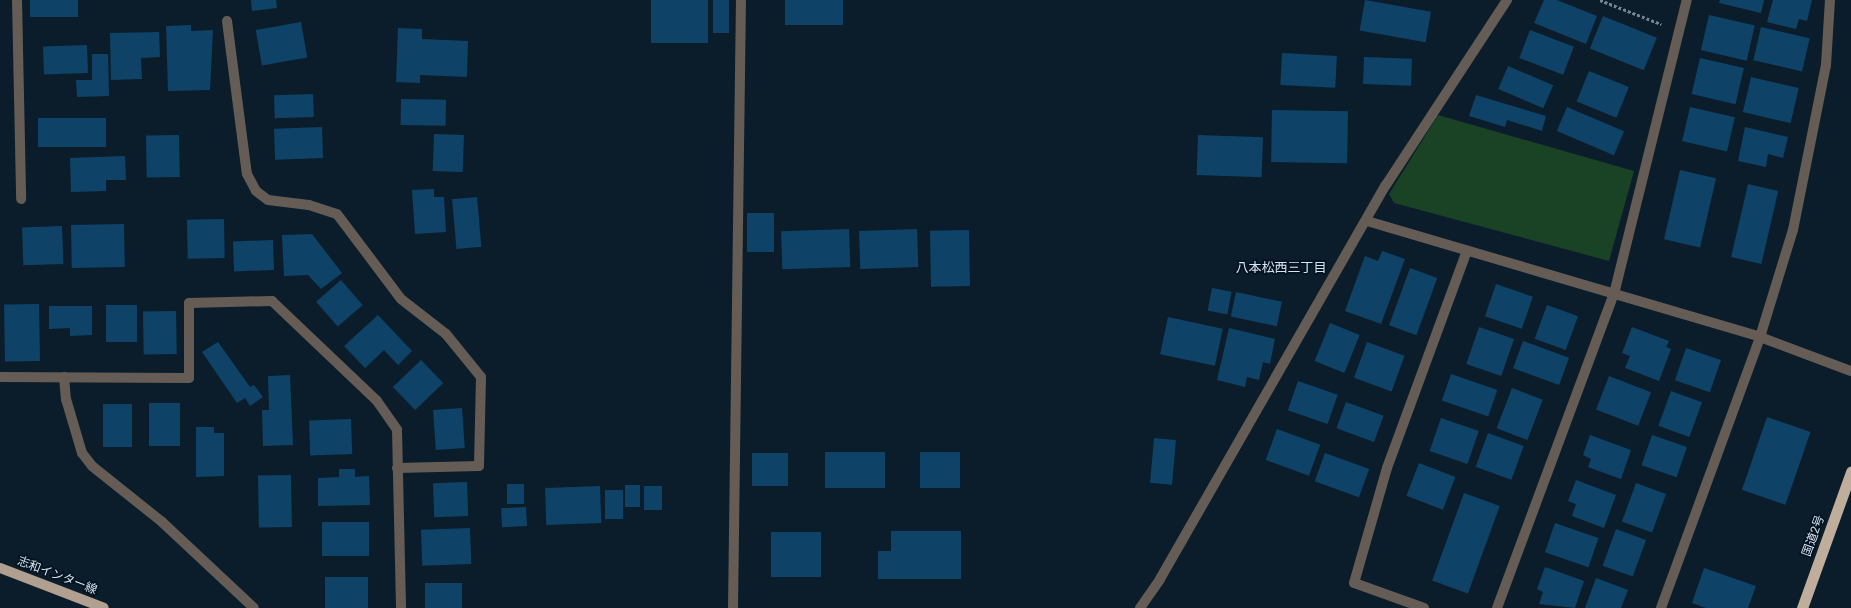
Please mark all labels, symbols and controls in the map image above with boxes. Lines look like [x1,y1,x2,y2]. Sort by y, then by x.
district label: 八本松西三丁目 [1236,260,1326,276]
street label: 国道2号 [1800,513,1828,559]
street label: 志和インター線 [15,554,99,598]

